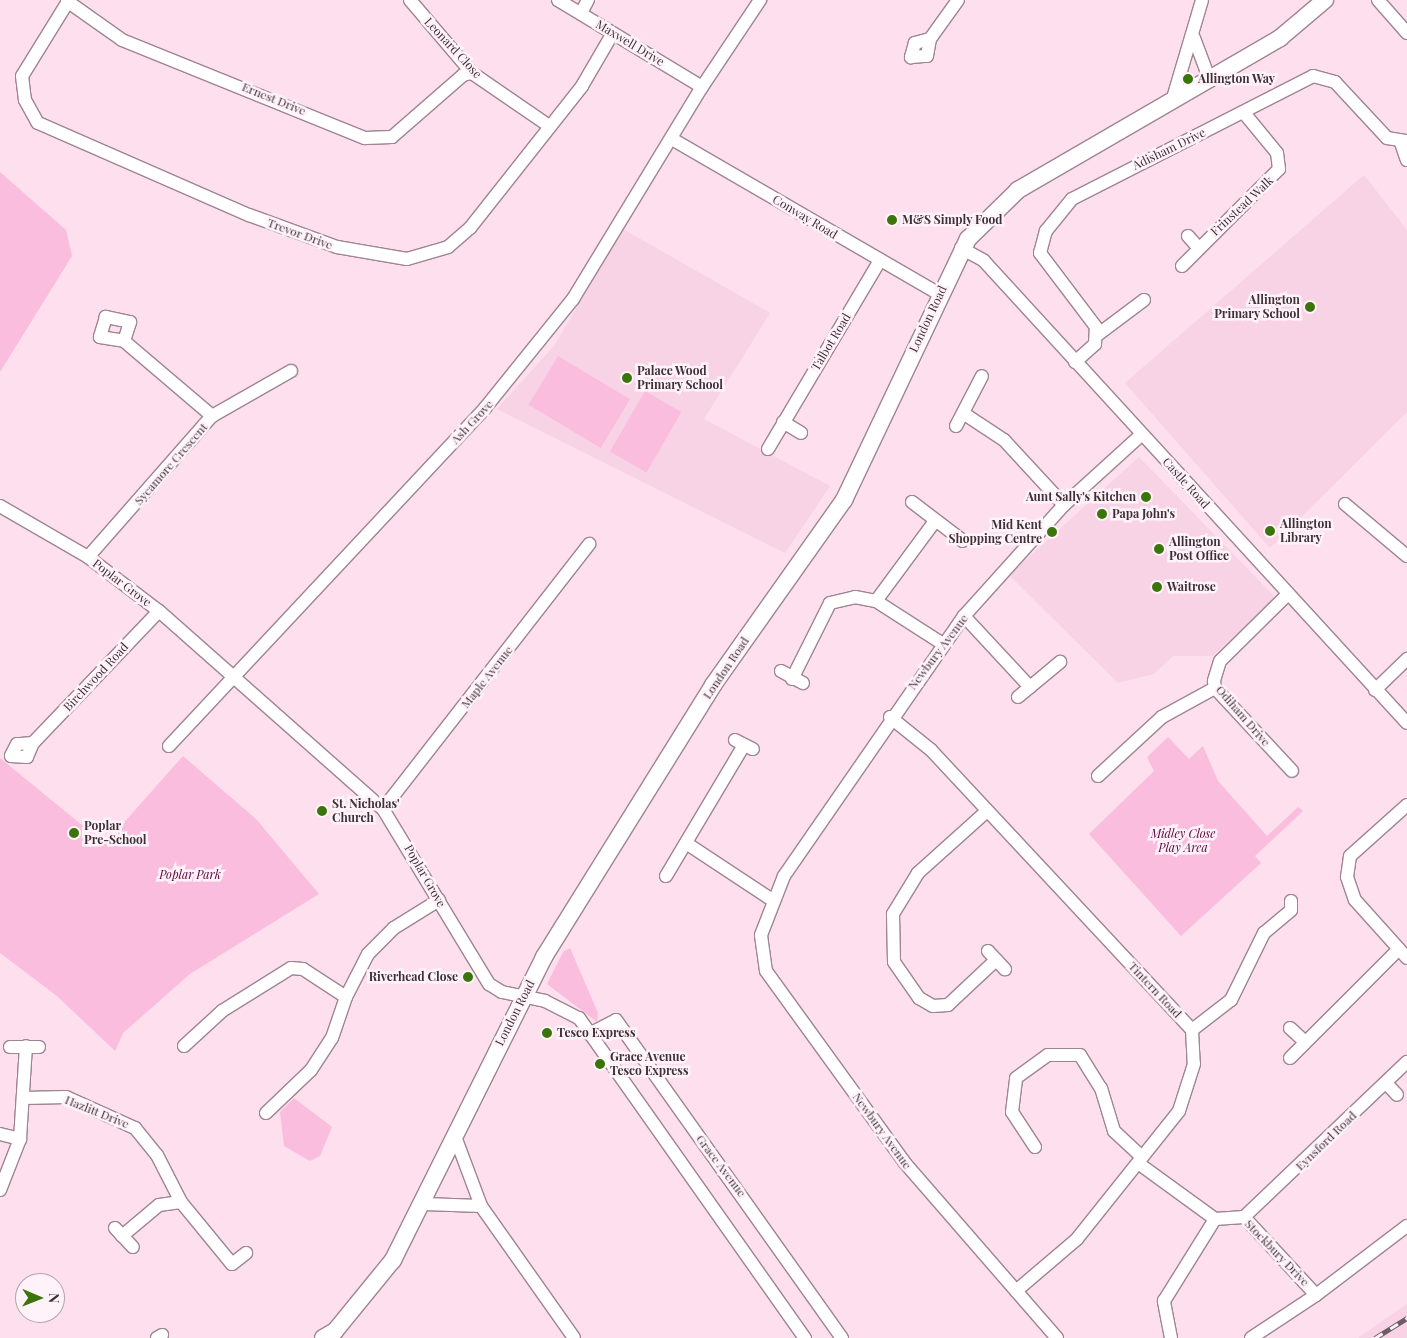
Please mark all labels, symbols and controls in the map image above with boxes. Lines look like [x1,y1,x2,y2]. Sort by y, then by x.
street label: Leonard Close [421,15,485,81]
street label: Maxwell Drive [593,17,667,69]
place label: Allington Way [1198,72,1276,86]
marker: Allington Way [1182,73,1194,85]
street label: Ernest Drive [240,80,308,118]
street label: Adisham Drive [1130,125,1208,173]
street label: Frinstead Walk [1208,173,1276,239]
street label: Conway Road [770,192,840,242]
place label: M&S Simply Food [902,213,1003,227]
marker: M&S Simply Food [886,214,898,226]
street label: Trevor Drive [265,216,335,252]
street label: London Road [906,283,950,355]
place label: Allington Primary School [1214,293,1300,321]
marker: Allington Primary School [1304,301,1316,313]
street label: Talbot Road [808,311,854,373]
place label: Palace Wood Primary School [637,364,723,392]
marker: Palace Wood Primary School [621,372,633,384]
street label: Ash Grove [448,397,496,447]
street label: Sycamore Crescent [132,420,210,508]
street label: Castle Road [1159,455,1213,511]
place label: Aunt Sally's Kitchen [1026,490,1136,504]
marker: Aunt Sally's Kitchen [1140,491,1152,503]
place label: Papa John's [1112,507,1175,521]
marker: Papa John's [1096,508,1108,520]
place label: Allington Library [1280,517,1332,545]
place label: Mid Kent Shopping Centre [949,518,1042,546]
marker: Allington Library [1264,525,1276,537]
marker: Mid Kent Shopping Centre [1046,526,1058,538]
place label: Allington Post Office [1169,535,1229,563]
marker: Allington Post Office [1153,543,1165,555]
street label: Poplar Grove [90,556,154,610]
place label: Waitrose [1167,580,1216,594]
marker: Waitrose [1151,581,1163,593]
street label: Newbury Avenue [905,611,971,693]
street label: London Road [700,634,752,702]
street label: Birchwood Road [61,640,131,714]
street label: Maple Avenue [458,643,516,711]
street label: Odiham Drive [1213,683,1273,749]
place label: St. Nicholas' Church [332,797,400,825]
marker: St. Nicholas' Church [316,805,328,817]
place label: Poplar Pre-School [84,819,146,847]
marker: Poplar Pre-School [68,827,80,839]
park label: Midley Close Play Area [1151,827,1215,855]
street label: Poplar Grove [401,842,449,910]
park label: Poplar Park [159,868,221,882]
street label: Tintern Road [1125,959,1185,1021]
place label: Riverhead Close [369,970,458,984]
marker: Riverhead Close [462,971,474,983]
street label: London Road [492,978,538,1048]
place label: Tesco Express [557,1026,635,1040]
marker: Tesco Express [541,1027,553,1039]
place label: Grace Avenue Tesco Express [610,1050,688,1078]
marker: Grace Avenue Tesco Express [594,1058,606,1070]
street label: Newbury Avenue [849,1090,915,1172]
street label: Hazlitt Drive [63,1093,131,1131]
street label: Eynsford Road [1293,1109,1359,1173]
street label: Grace Avenue [693,1132,749,1200]
street label: Stockbury Drive [1242,1217,1312,1289]
north arrow [15,1273,65,1323]
text: N [45,1293,64,1303]

